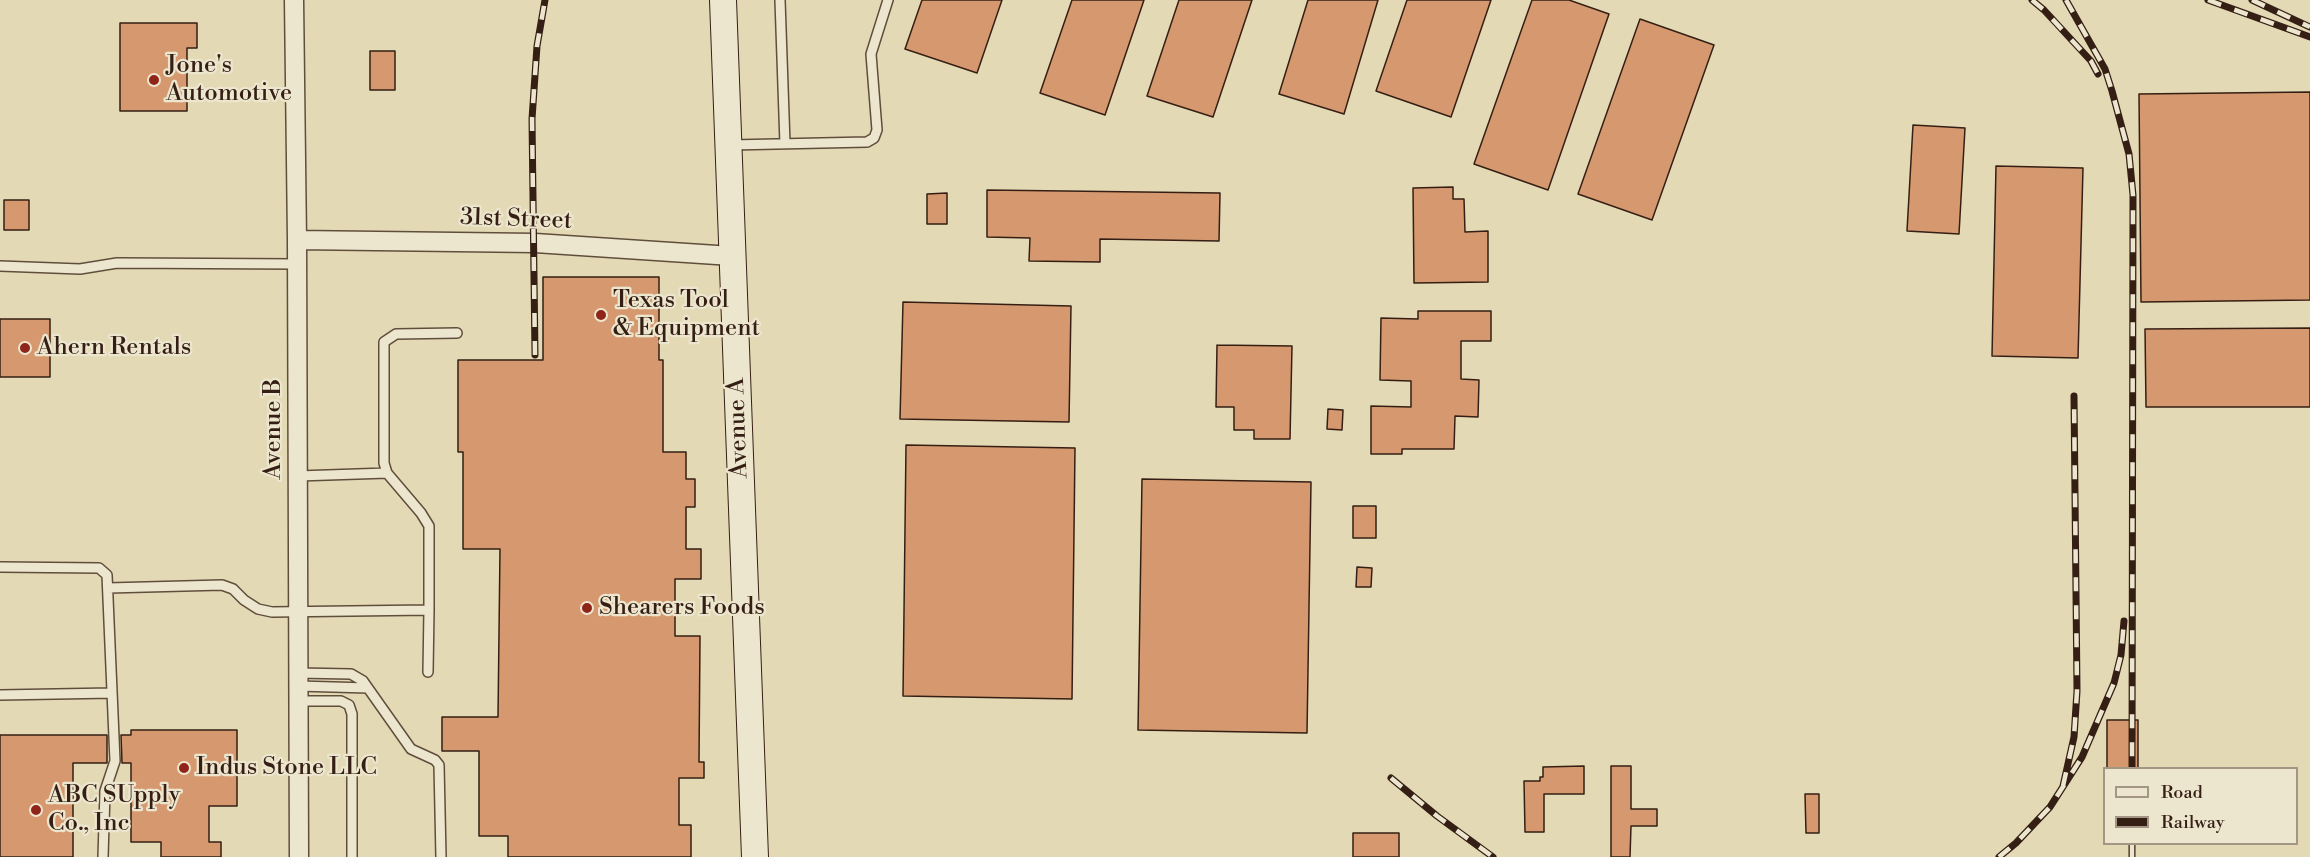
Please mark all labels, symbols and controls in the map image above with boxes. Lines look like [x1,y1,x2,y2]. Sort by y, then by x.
place label: Jone's Automotive [166,52,292,108]
marker: Jone's Automotive [147,73,161,87]
street label: 31st Street [459,204,573,236]
place label: Texas Tool & Equipment [613,287,760,343]
marker: Texas Tool & Equipment [594,308,608,322]
place label: Ahern Rentals [37,334,191,362]
marker: Ahern Rentals [18,341,32,355]
street label: Avenue A [723,377,755,479]
street label: Avenue B [260,379,288,479]
place label: Shearers Foods [599,594,765,622]
marker: Shearers Foods [580,601,594,615]
place label: Indus Stone LLC [196,754,377,782]
marker: Indus Stone LLC [177,761,191,775]
legend [2103,767,2298,845]
text: Road [2161,781,2203,804]
place label: ABC SUpply Co., Inc [48,782,180,838]
marker: ABC SUpply Co., Inc [29,803,43,817]
text: Railway [2161,811,2224,834]

